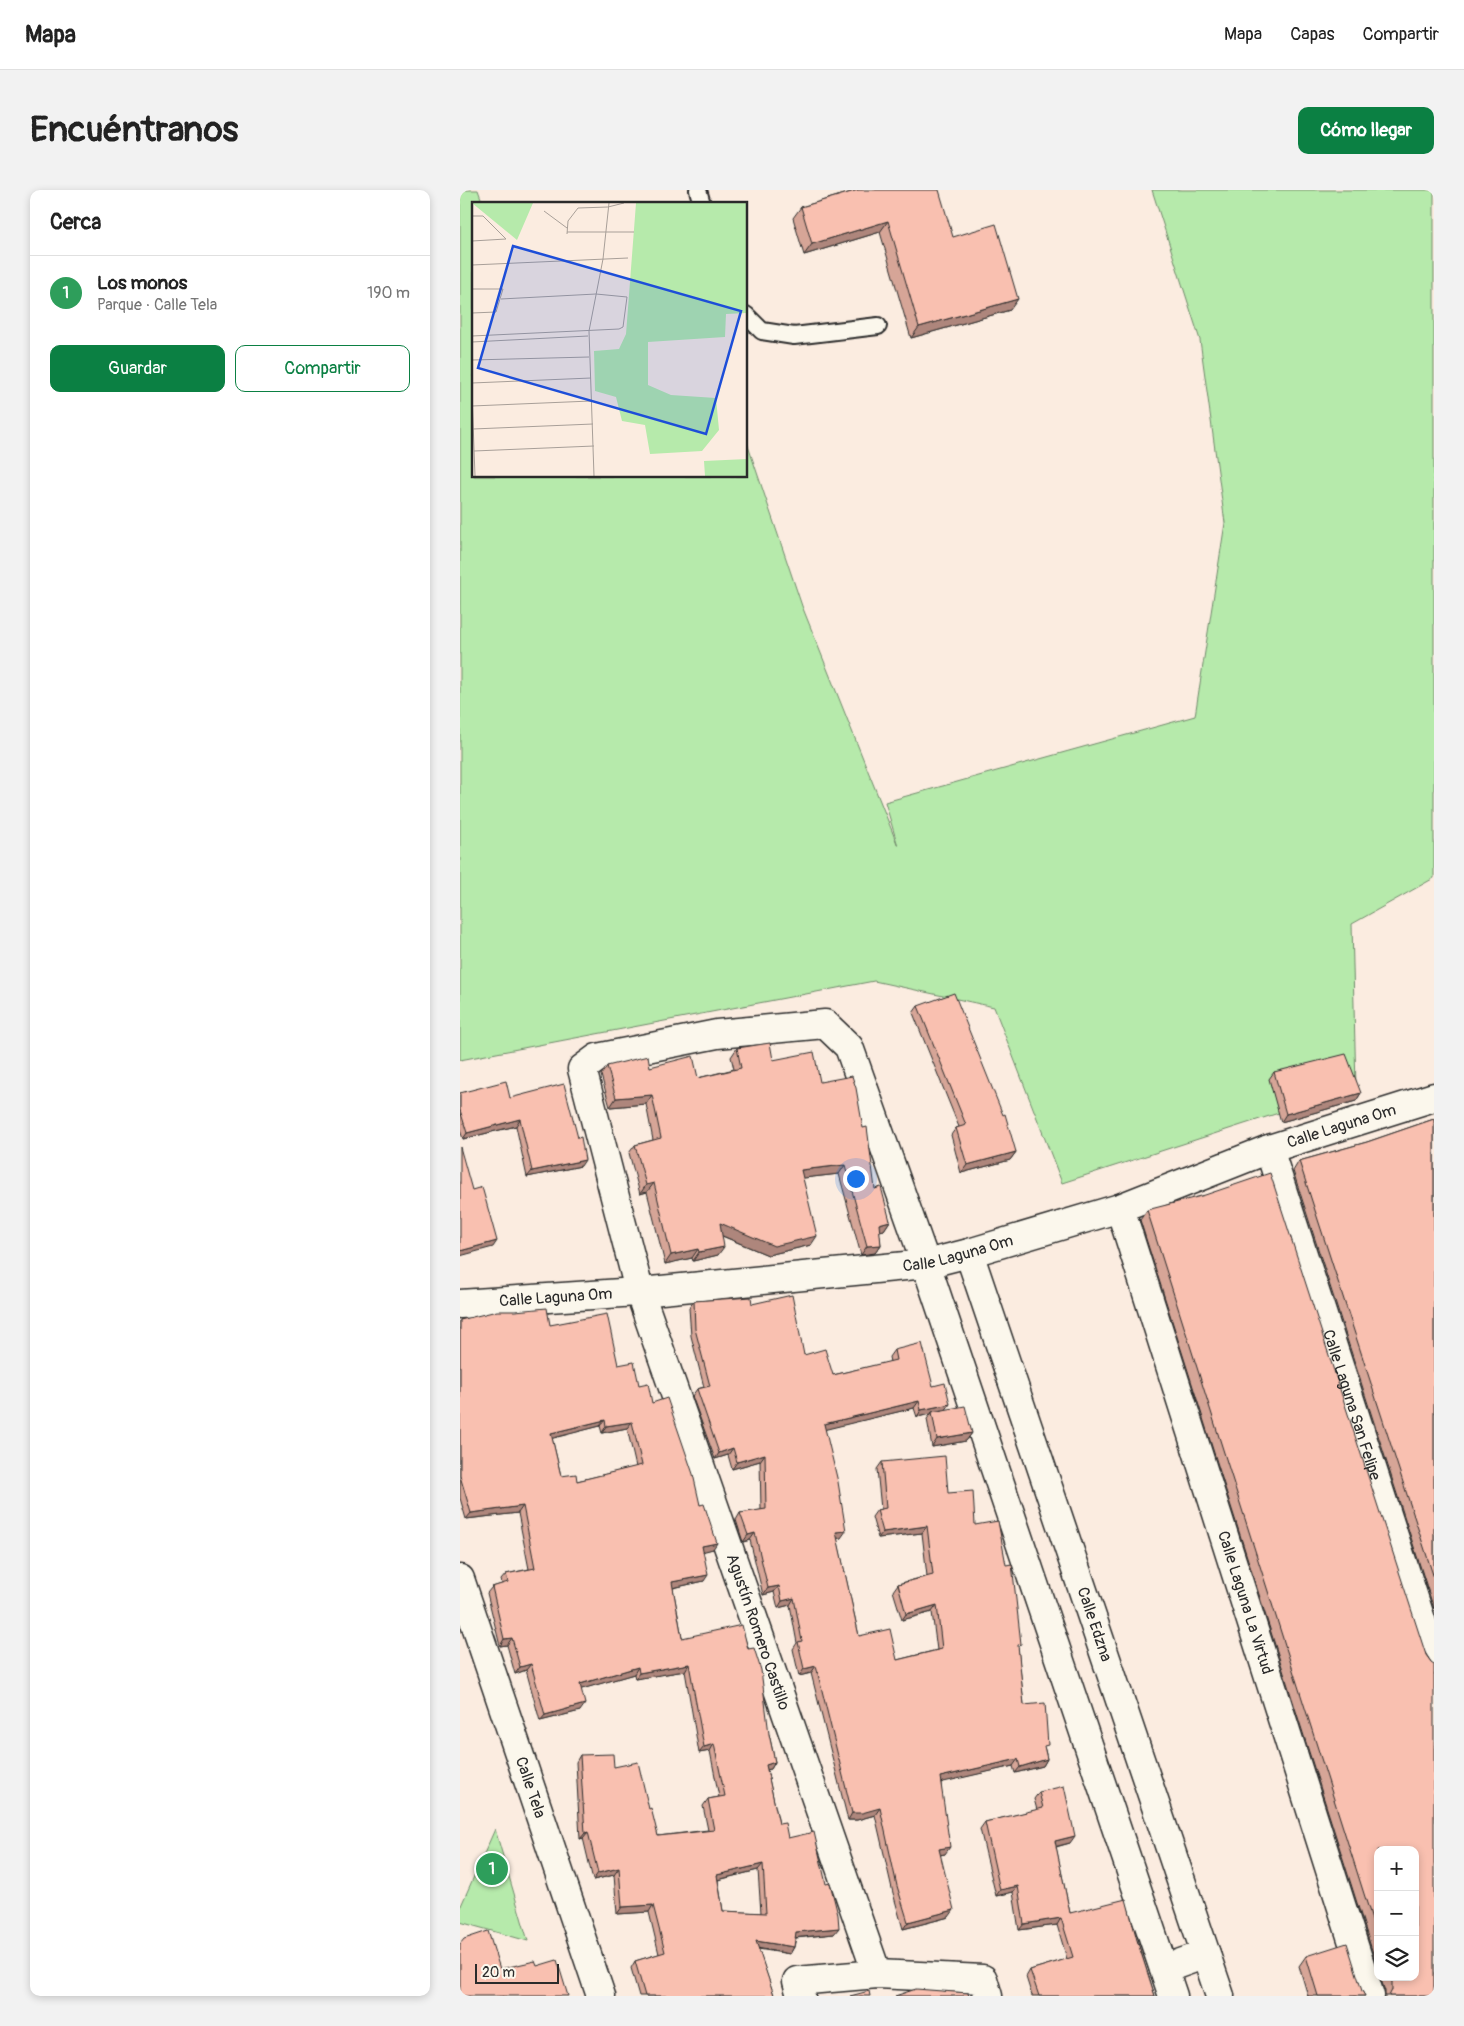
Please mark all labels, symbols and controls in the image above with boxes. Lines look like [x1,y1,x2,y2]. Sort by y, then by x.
text: Mapa [25,20,76,49]
text: Mapa [1224,23,1262,46]
text: Capas [1290,23,1335,46]
text: Compartir [1363,23,1439,46]
button: Cómo llegar [1298,107,1434,154]
text: Encuéntranos [30,108,238,152]
inset map [472,202,748,478]
text: Cerca [50,209,101,236]
text: Los monos [97,271,187,295]
text: 1 [63,283,69,303]
text: 190 m [367,283,410,303]
text: Parque · Calle Tela [97,295,217,315]
button: Guardar [50,345,225,392]
button: Compartir [235,345,410,392]
street label: Calle Laguna Om [1284,1100,1399,1153]
your location [843,1166,869,1192]
street label: Calle Laguna Om [902,1230,1015,1276]
street label: Calle Laguna Om [499,1284,613,1311]
street label: Calle Laguna San Felipe [1318,1327,1385,1483]
street label: Calle Laguna La Virtud [1213,1528,1277,1677]
street label: Agustín Romero Castillo [722,1551,794,1713]
street label: Calle Edzna [1073,1585,1116,1664]
street label: Calle Tela [511,1754,550,1821]
map controls [1374,1846,1419,1981]
button: + [1374,1846,1419,1891]
pin: 1 [476,1850,508,1888]
button: − [1374,1891,1419,1936]
button: layers [1374,1936,1419,1981]
scale bar [475,1961,559,1984]
text: 20 m [482,1964,515,1981]

